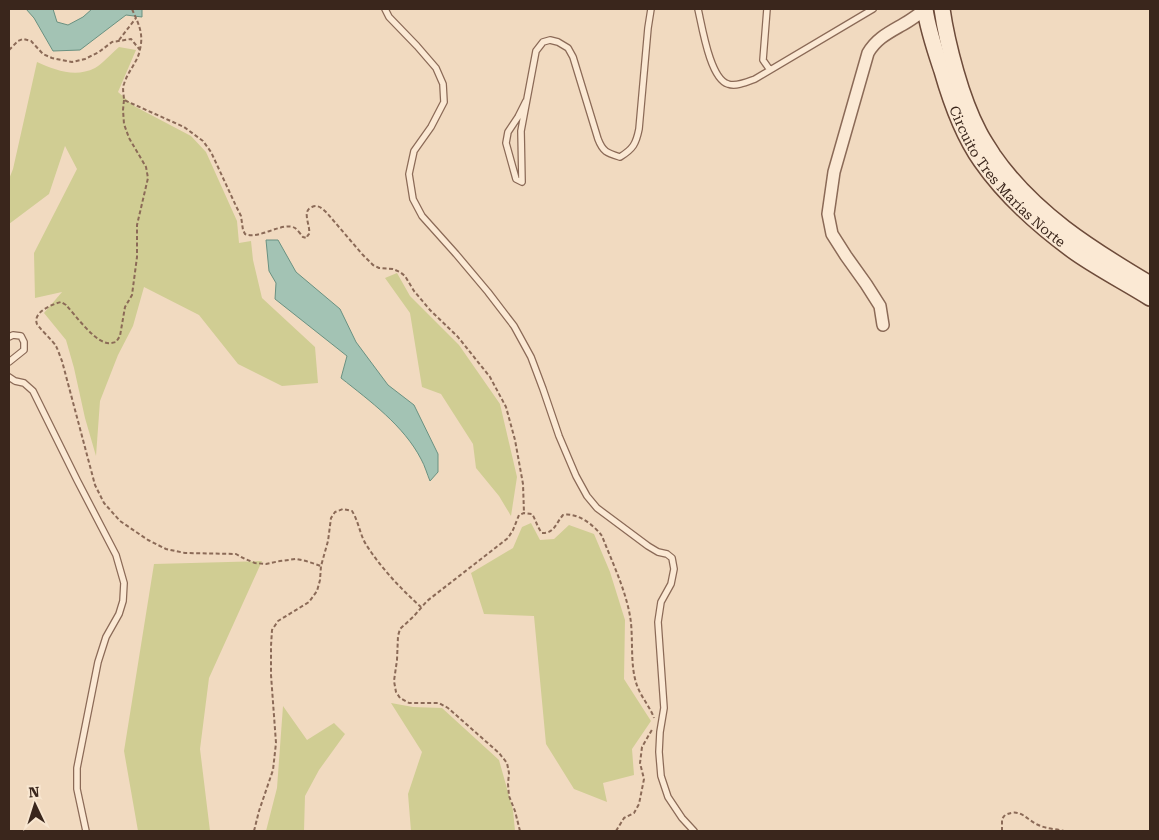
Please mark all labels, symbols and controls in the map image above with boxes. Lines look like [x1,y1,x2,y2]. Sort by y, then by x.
street label: Circuito Tres Marías Norte [946,103,1069,250]
north arrow [10,780,60,830]
text: N [28,784,40,800]

